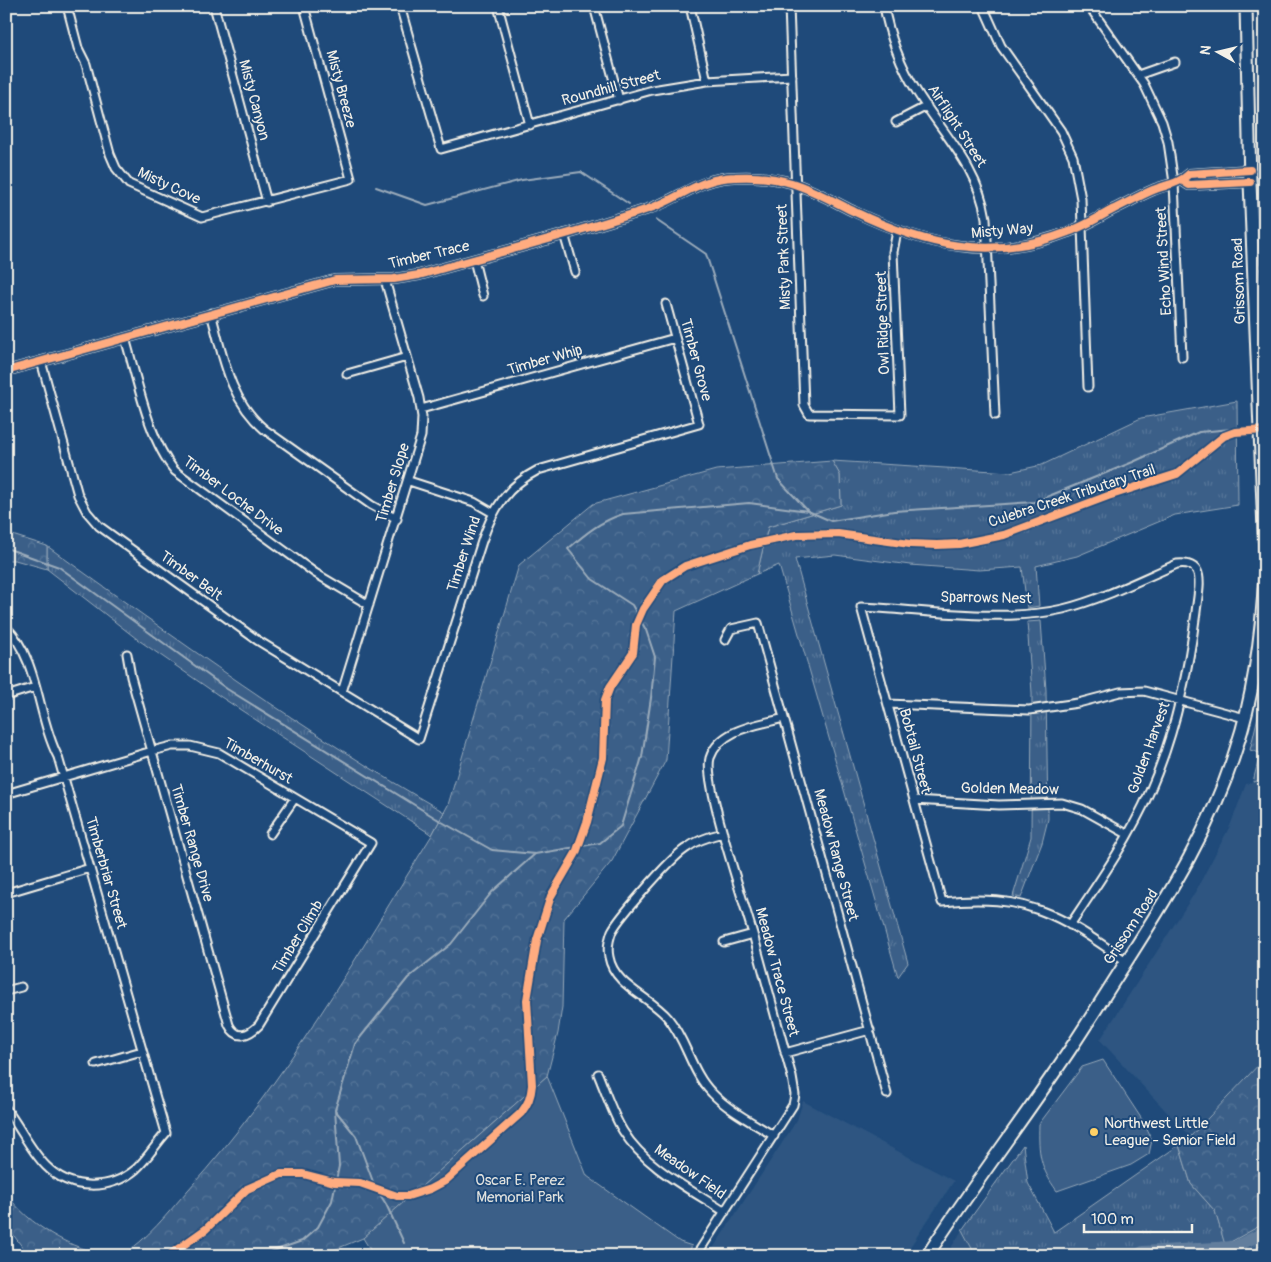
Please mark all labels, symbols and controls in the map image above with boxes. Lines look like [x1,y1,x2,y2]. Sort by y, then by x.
north arrow [1194,28,1244,78]
text: N [1197,44,1215,56]
street label: Misty Breeze [322,48,361,130]
street label: Misty Canyon [234,58,274,142]
street label: Roundhill Street [560,65,663,110]
street label: Airflight Street [923,81,991,172]
street label: Misty Cove [134,163,204,209]
street label: Misty Park Street [773,203,795,310]
street label: Echo Wind Street [1152,205,1176,316]
street label: Misty Way [970,219,1034,243]
street label: Timber Trace [387,236,472,274]
street label: Grissom Road [1228,237,1250,325]
street label: Owl Ridge Street [872,270,894,375]
street label: Timber Grove [676,317,716,404]
street label: Timber Whip [505,340,585,380]
street label: Timber Slope [372,440,414,525]
street label: Timber Loche Drive [179,452,288,540]
street label: Culebra Creek Tributary Trail [986,460,1158,532]
street label: Timber Wind [443,514,485,594]
street label: Timber Belt [156,547,227,606]
street label: Sparrows Nest [940,588,1033,608]
street label: Golden Harvest [1124,698,1175,797]
street label: Bobtail Street [895,706,936,796]
street label: Timberhurst [220,734,297,789]
street label: Golden Meadow [961,779,1059,799]
street label: Timber Range Drive [166,782,218,904]
street label: Meadow Range Street [809,787,863,924]
street label: Timberbriar Street [81,815,131,932]
street label: Grissom Road [1099,885,1163,969]
street label: Timber Climb [268,896,328,978]
street label: Meadow Trace Street [751,905,804,1039]
place label: Northwest Little League - Senior Field [1104,1114,1236,1150]
marker: Northwest Little League - Senior Field [1088,1126,1100,1138]
street label: Meadow Field [650,1140,730,1204]
park label: Oscar E. Perez Memorial Park [475,1171,565,1207]
scale bar [1084,1202,1191,1234]
text: 100 m [1091,1210,1134,1229]

